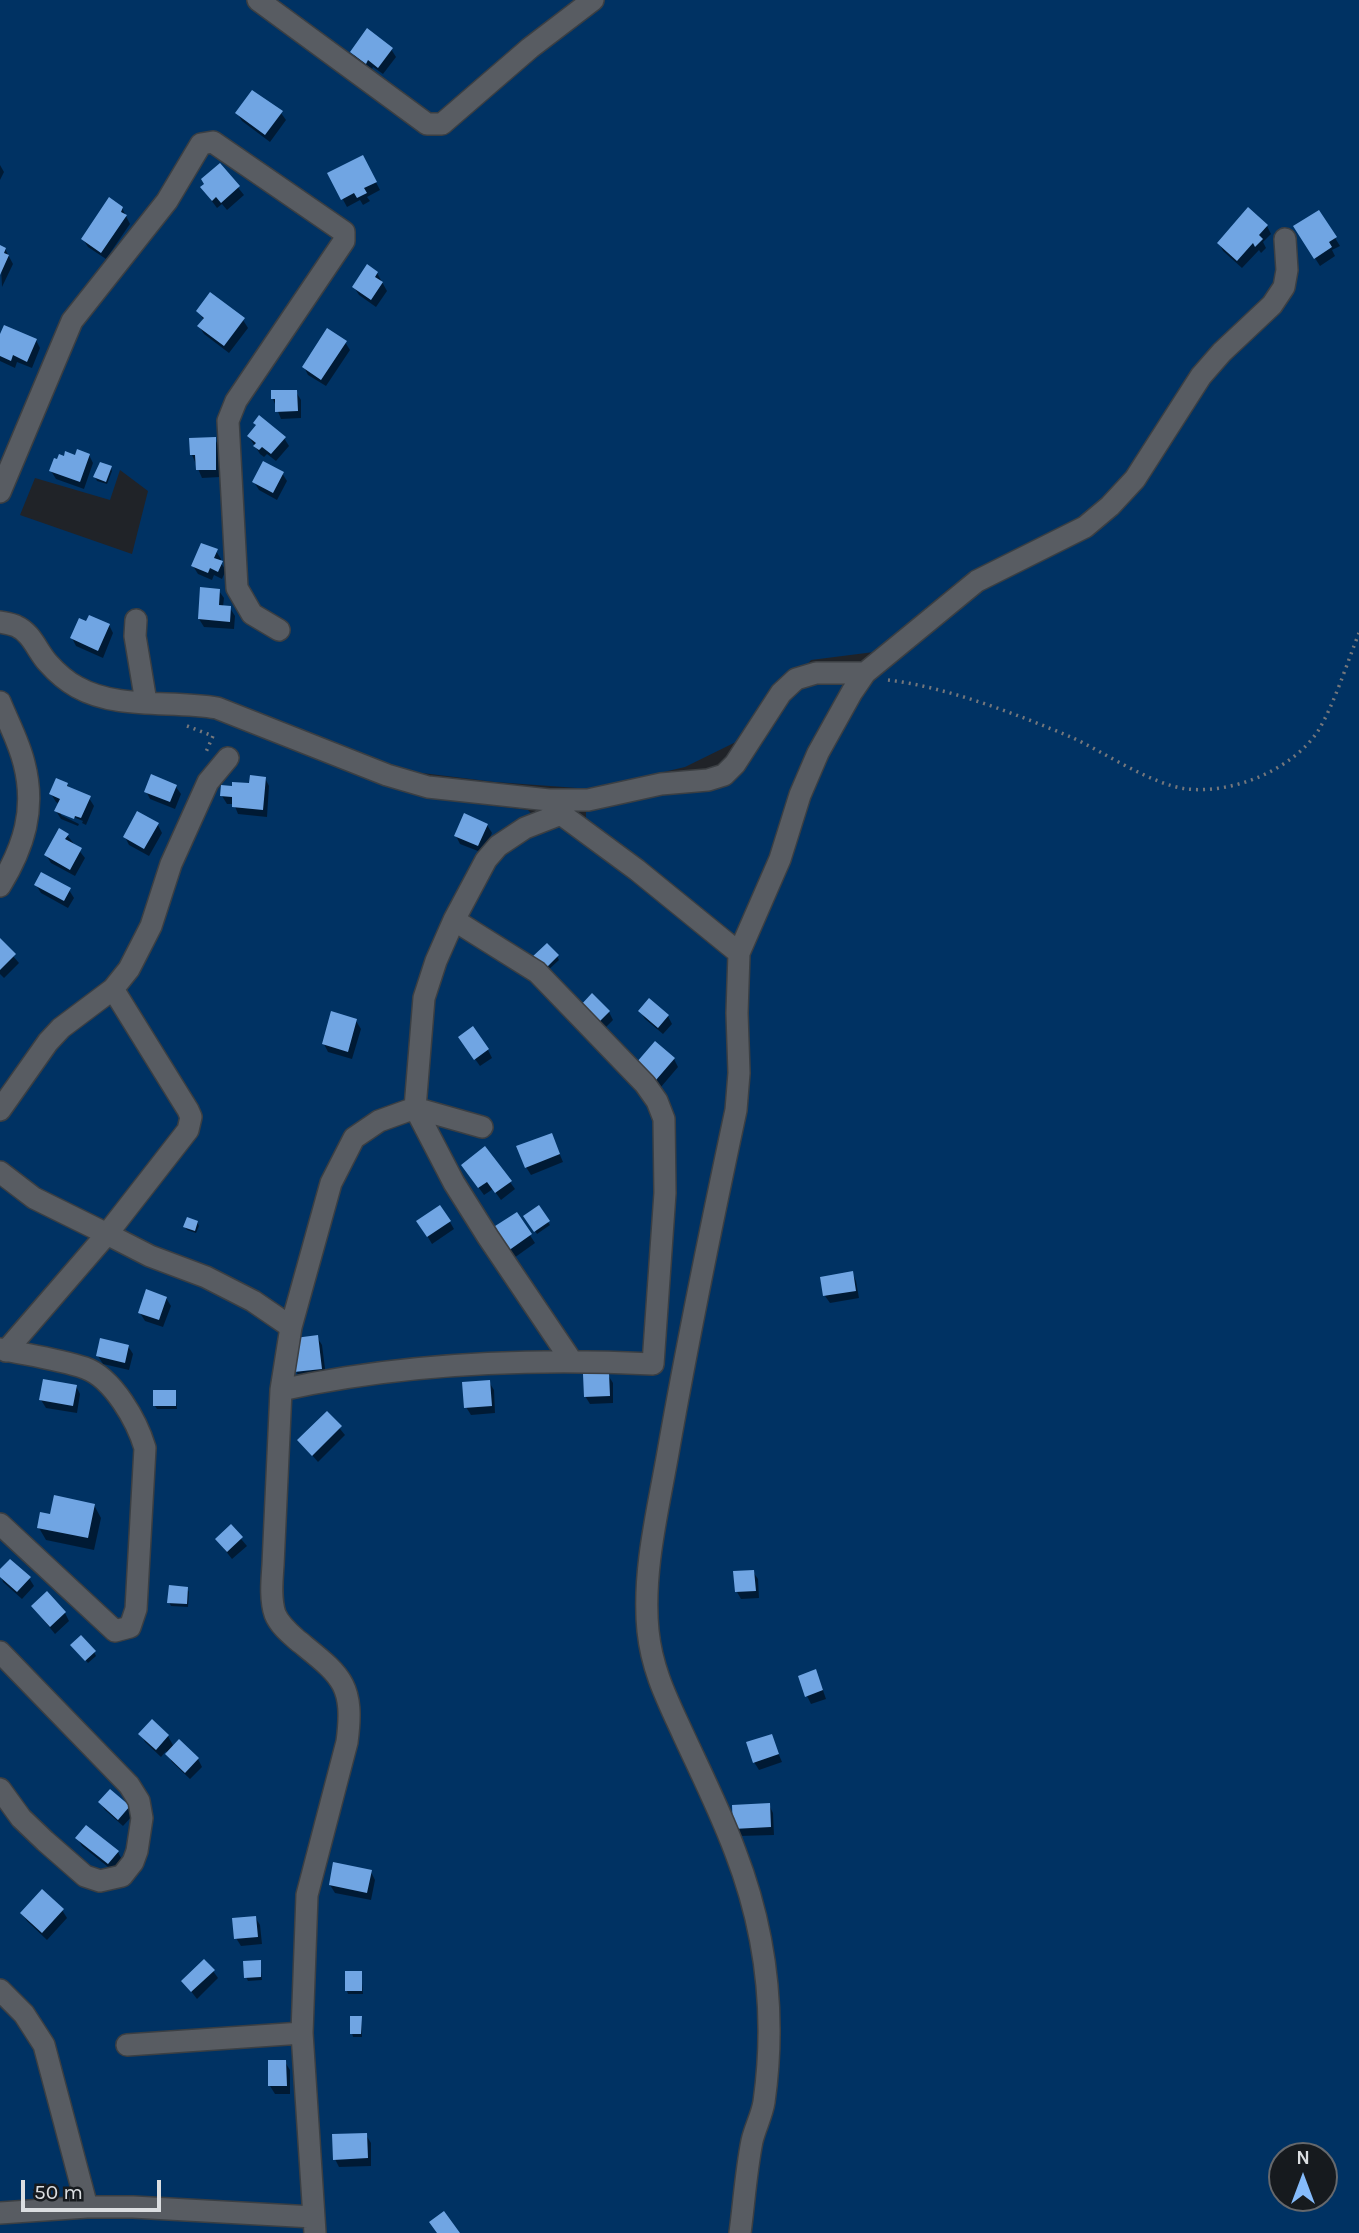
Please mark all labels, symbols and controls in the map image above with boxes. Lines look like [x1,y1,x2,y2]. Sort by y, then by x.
north arrow [1268,2142,1338,2212]
text: N [1296,2147,1310,2169]
scale bar [24,2166,164,2210]
text: 50 m [34,2180,83,2204]

